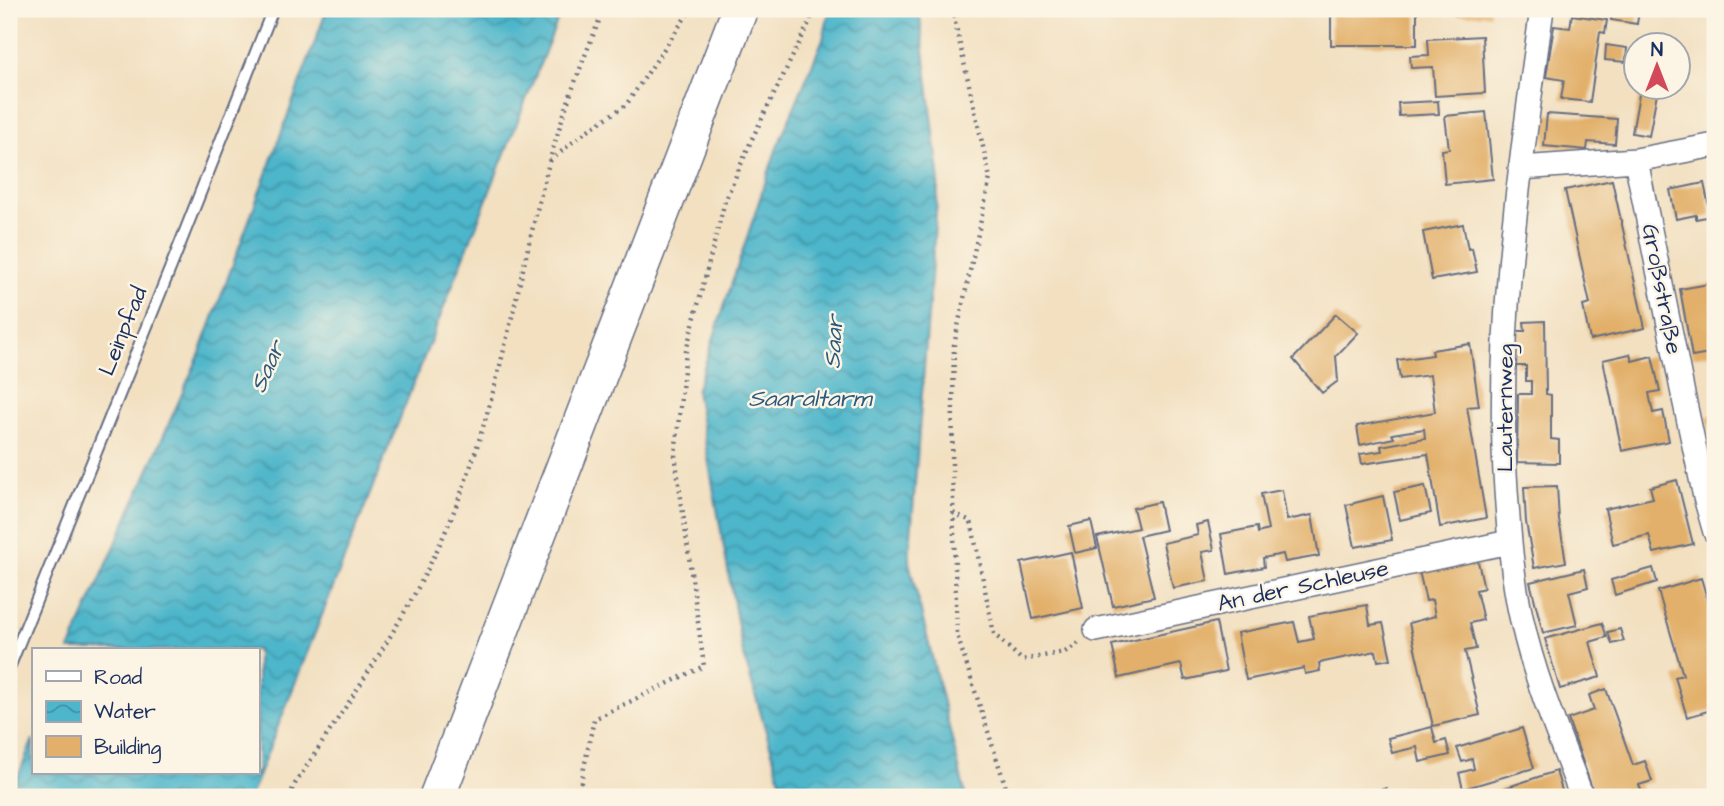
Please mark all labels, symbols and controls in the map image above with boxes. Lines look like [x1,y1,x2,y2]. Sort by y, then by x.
north arrow [1622,32,1692,102]
text: N [1651,37,1663,64]
street label: Großstraße [1634,221,1690,357]
street label: Leinpfad [91,282,155,380]
water label: Saar [816,312,853,369]
water label: Saar [242,333,295,398]
street label: Lauternweg [1489,344,1522,472]
water label: Saaraltarm [749,382,874,416]
street label: An der Schleuse [1215,552,1391,620]
legend [32,648,259,774]
text: Road [94,663,142,692]
text: Water [94,697,156,726]
text: Building [94,733,162,764]

